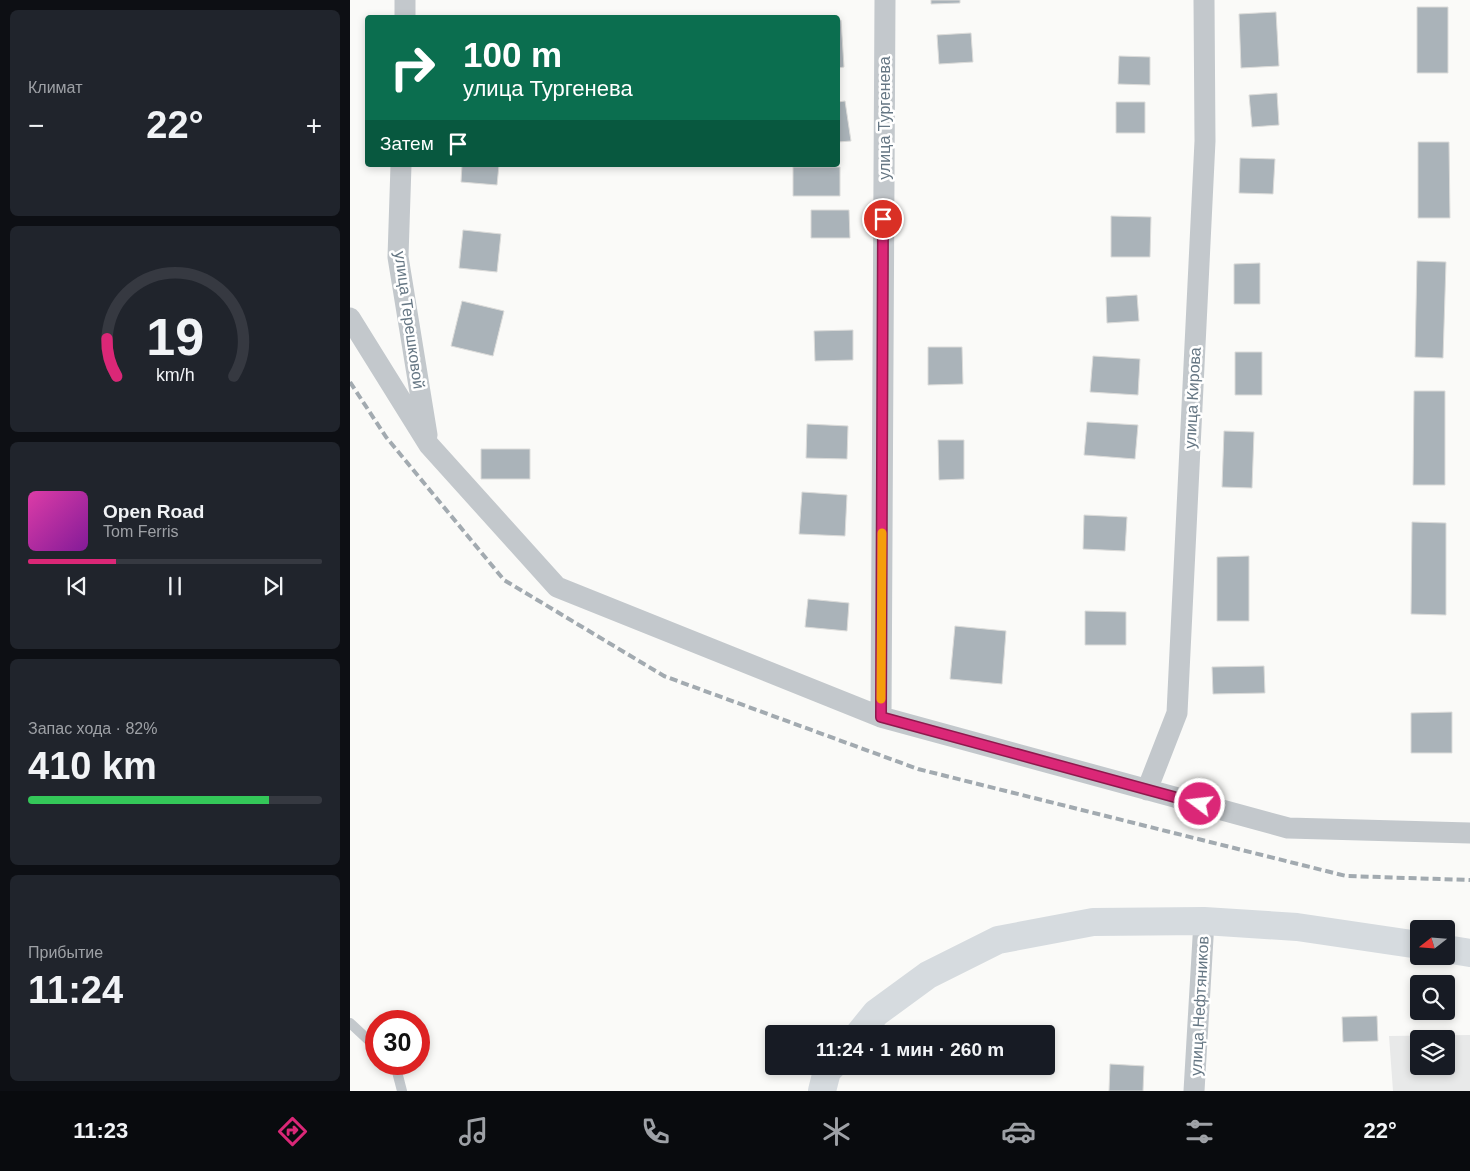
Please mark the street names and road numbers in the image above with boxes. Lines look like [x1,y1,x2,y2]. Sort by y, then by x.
street label: улица Тургенева [876,56,893,180]
street label: улица Терешковой [391,250,428,390]
street label: улица Кирова [1181,347,1204,449]
street label: улица Нефтяников [1187,936,1212,1076]

